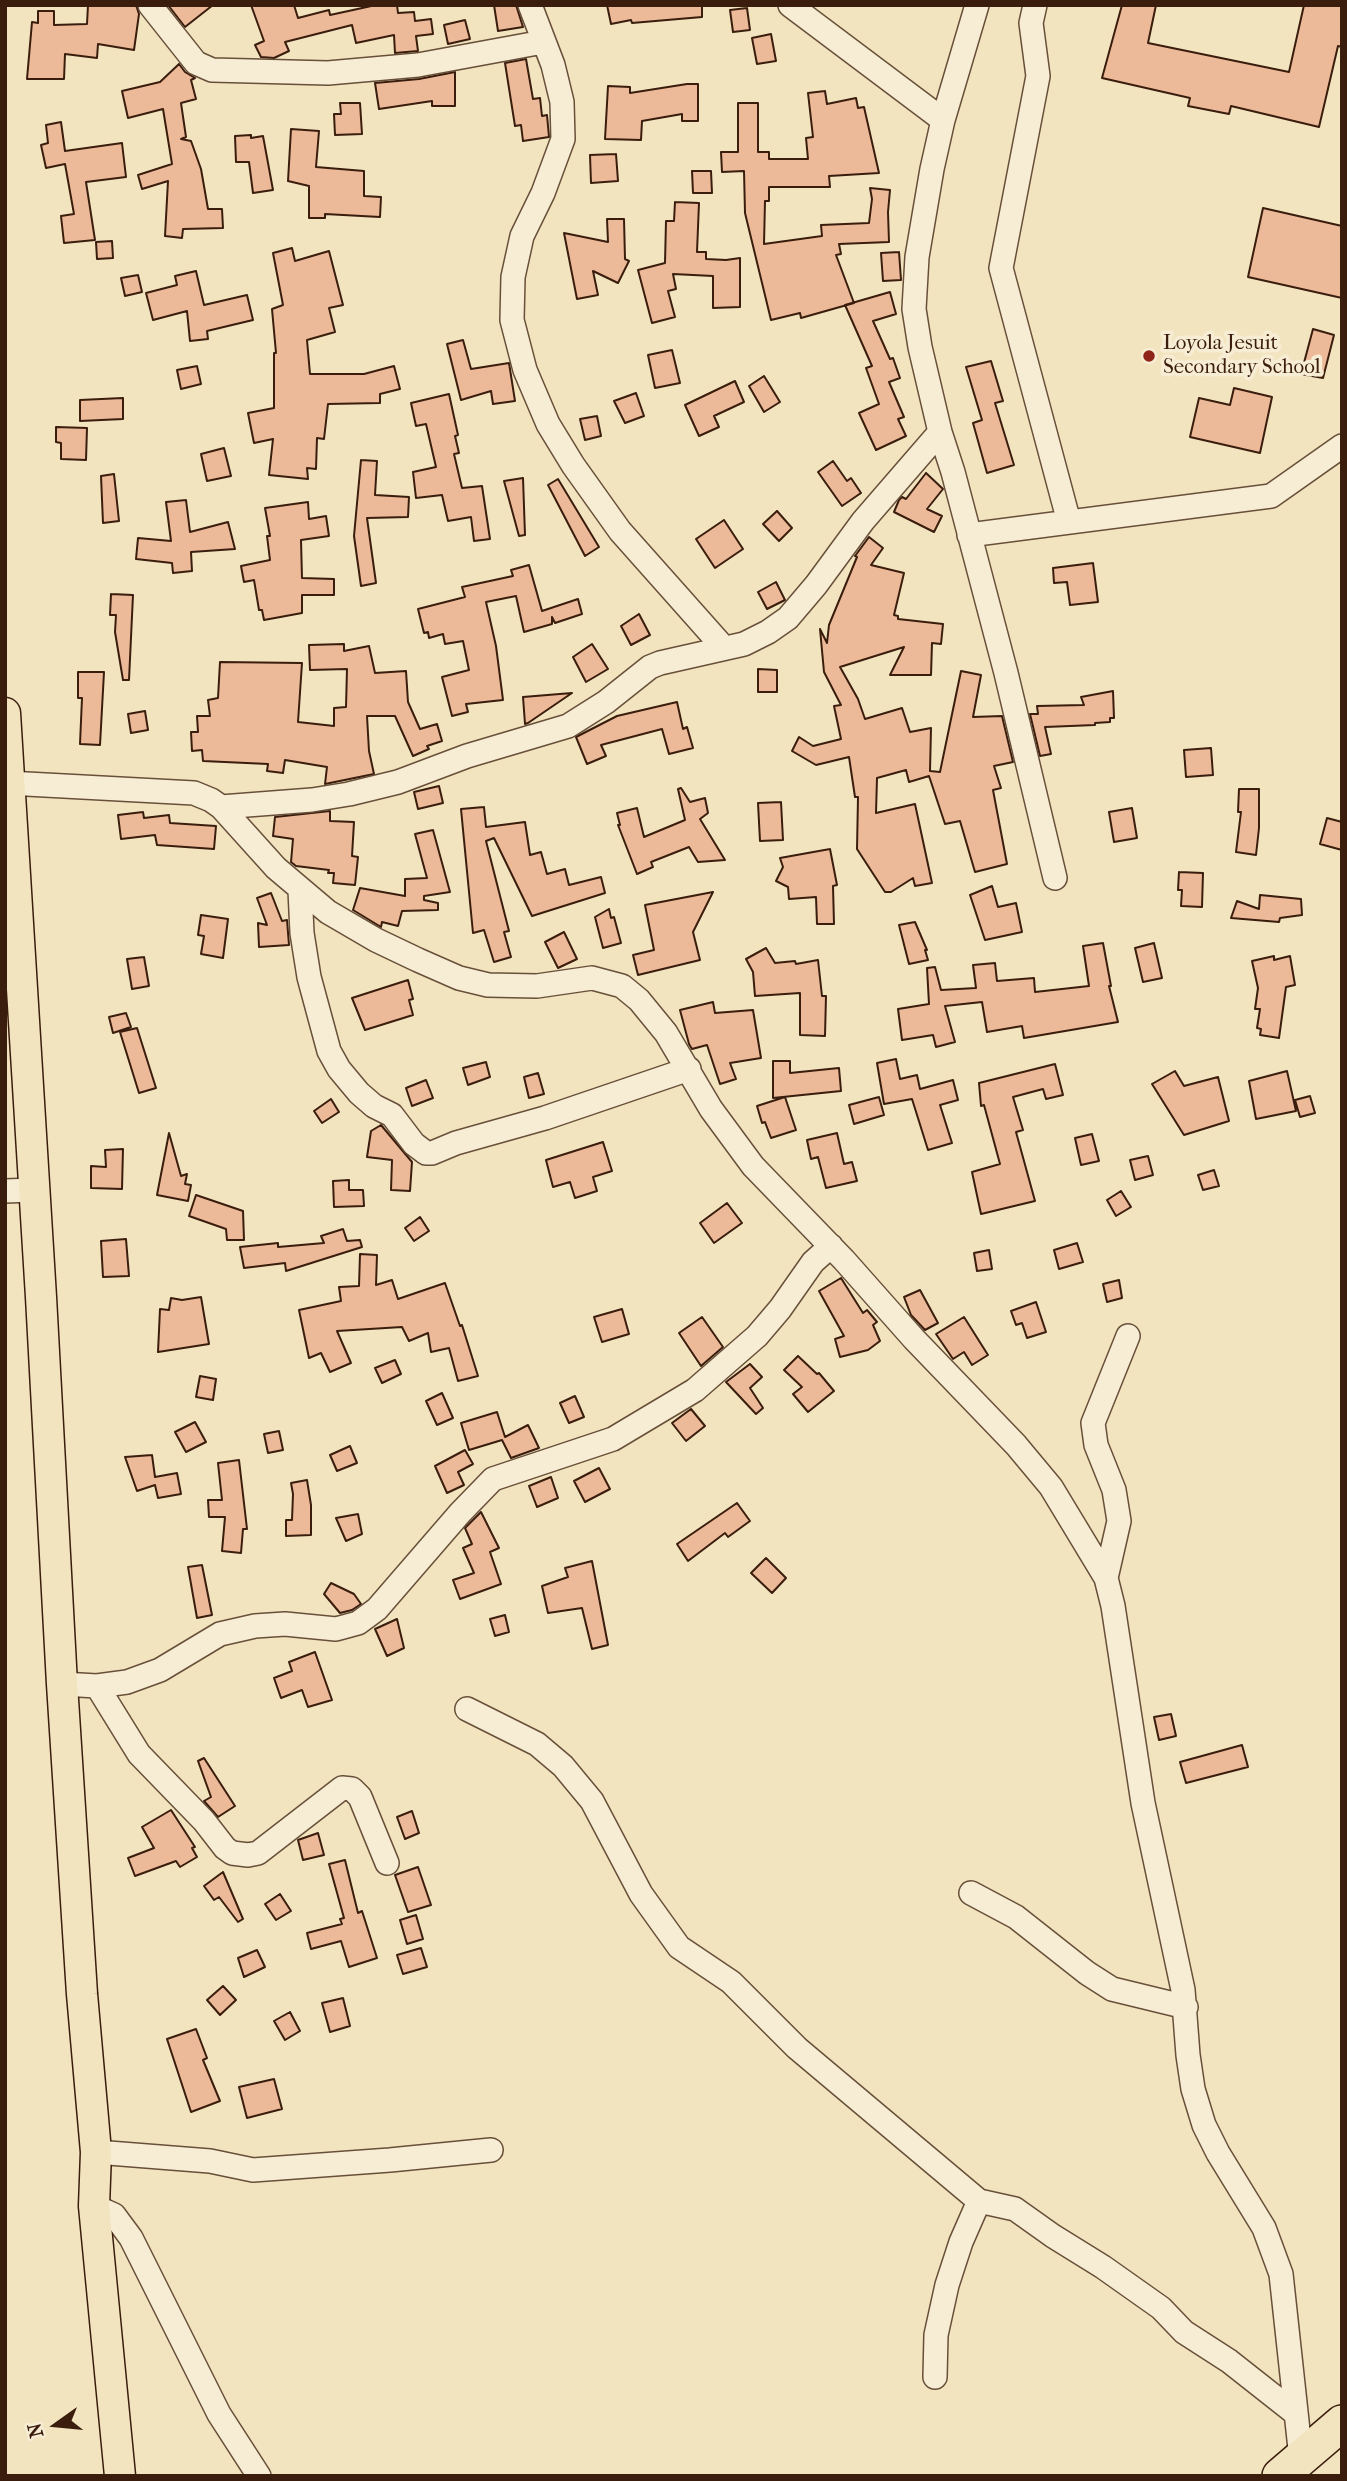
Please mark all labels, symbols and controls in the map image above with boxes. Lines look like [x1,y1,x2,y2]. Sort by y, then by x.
place label: Loyola Jesuit Secondary School [1163,331,1321,381]
marker: Loyola Jesuit Secondary School [1141,348,1157,364]
north arrow [21,2390,91,2460]
text: N [23,2421,48,2440]

